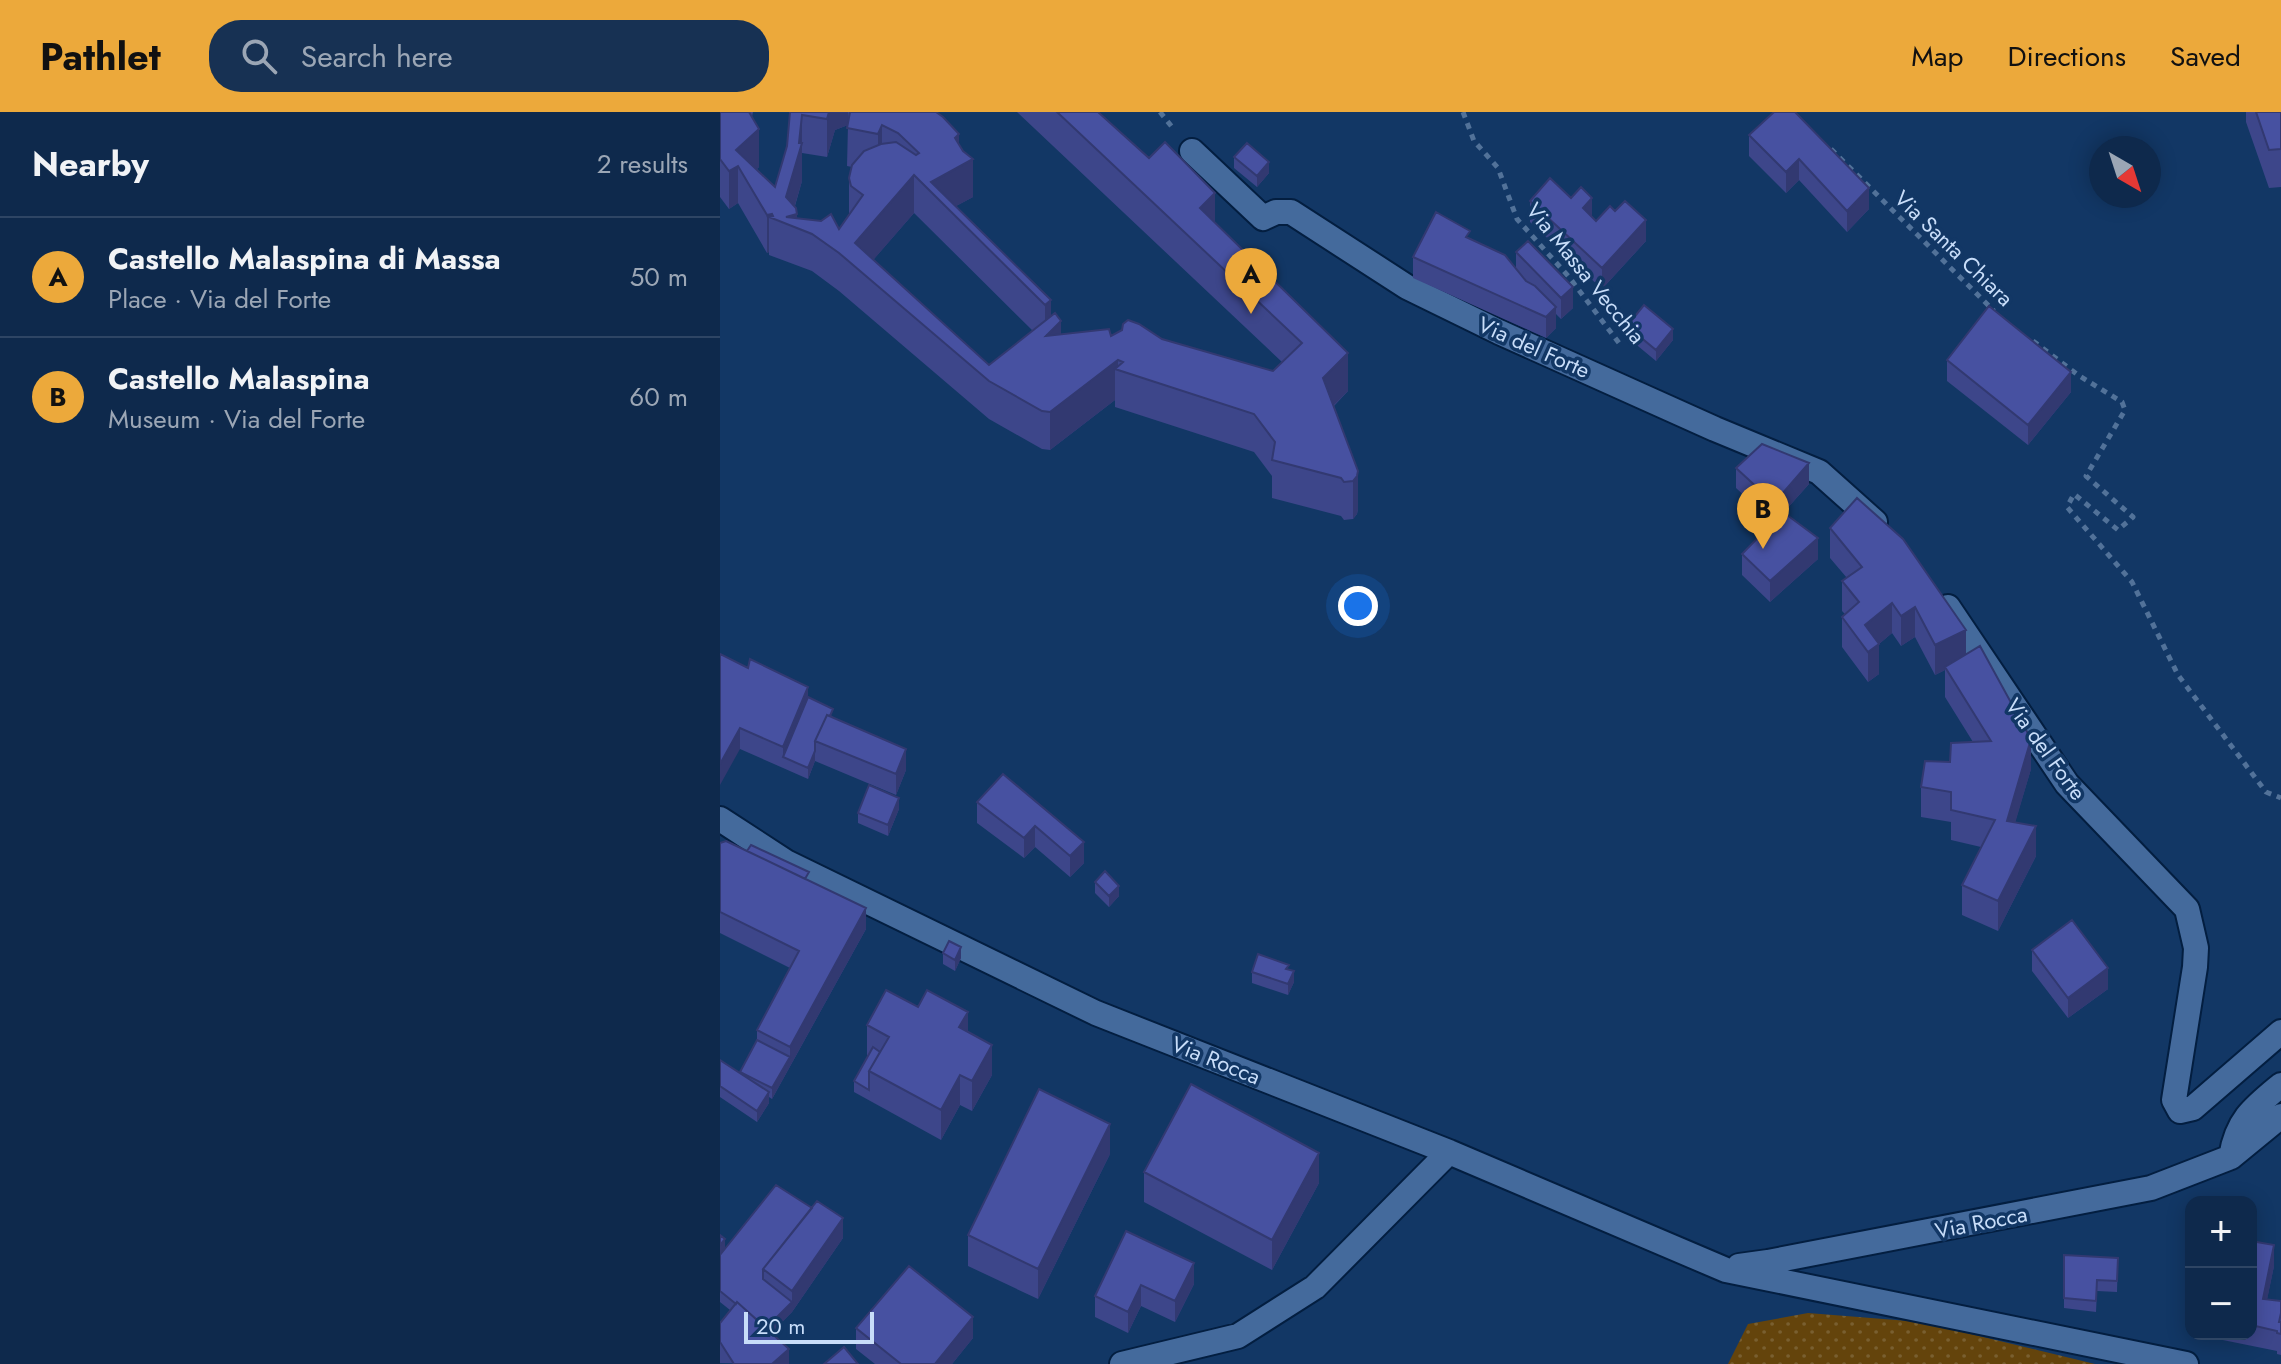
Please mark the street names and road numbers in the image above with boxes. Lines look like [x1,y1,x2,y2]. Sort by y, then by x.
street label: Via Santa Chiara [1887,183,2021,313]
street label: Via Massa Vecchia [1519,195,1653,351]
street label: Via del Forte [1473,308,1595,386]
street label: Via del Forte [1998,691,2094,807]
street label: Via Rocca [1167,1028,1265,1092]
street label: Via Rocca [1932,1197,2030,1247]

